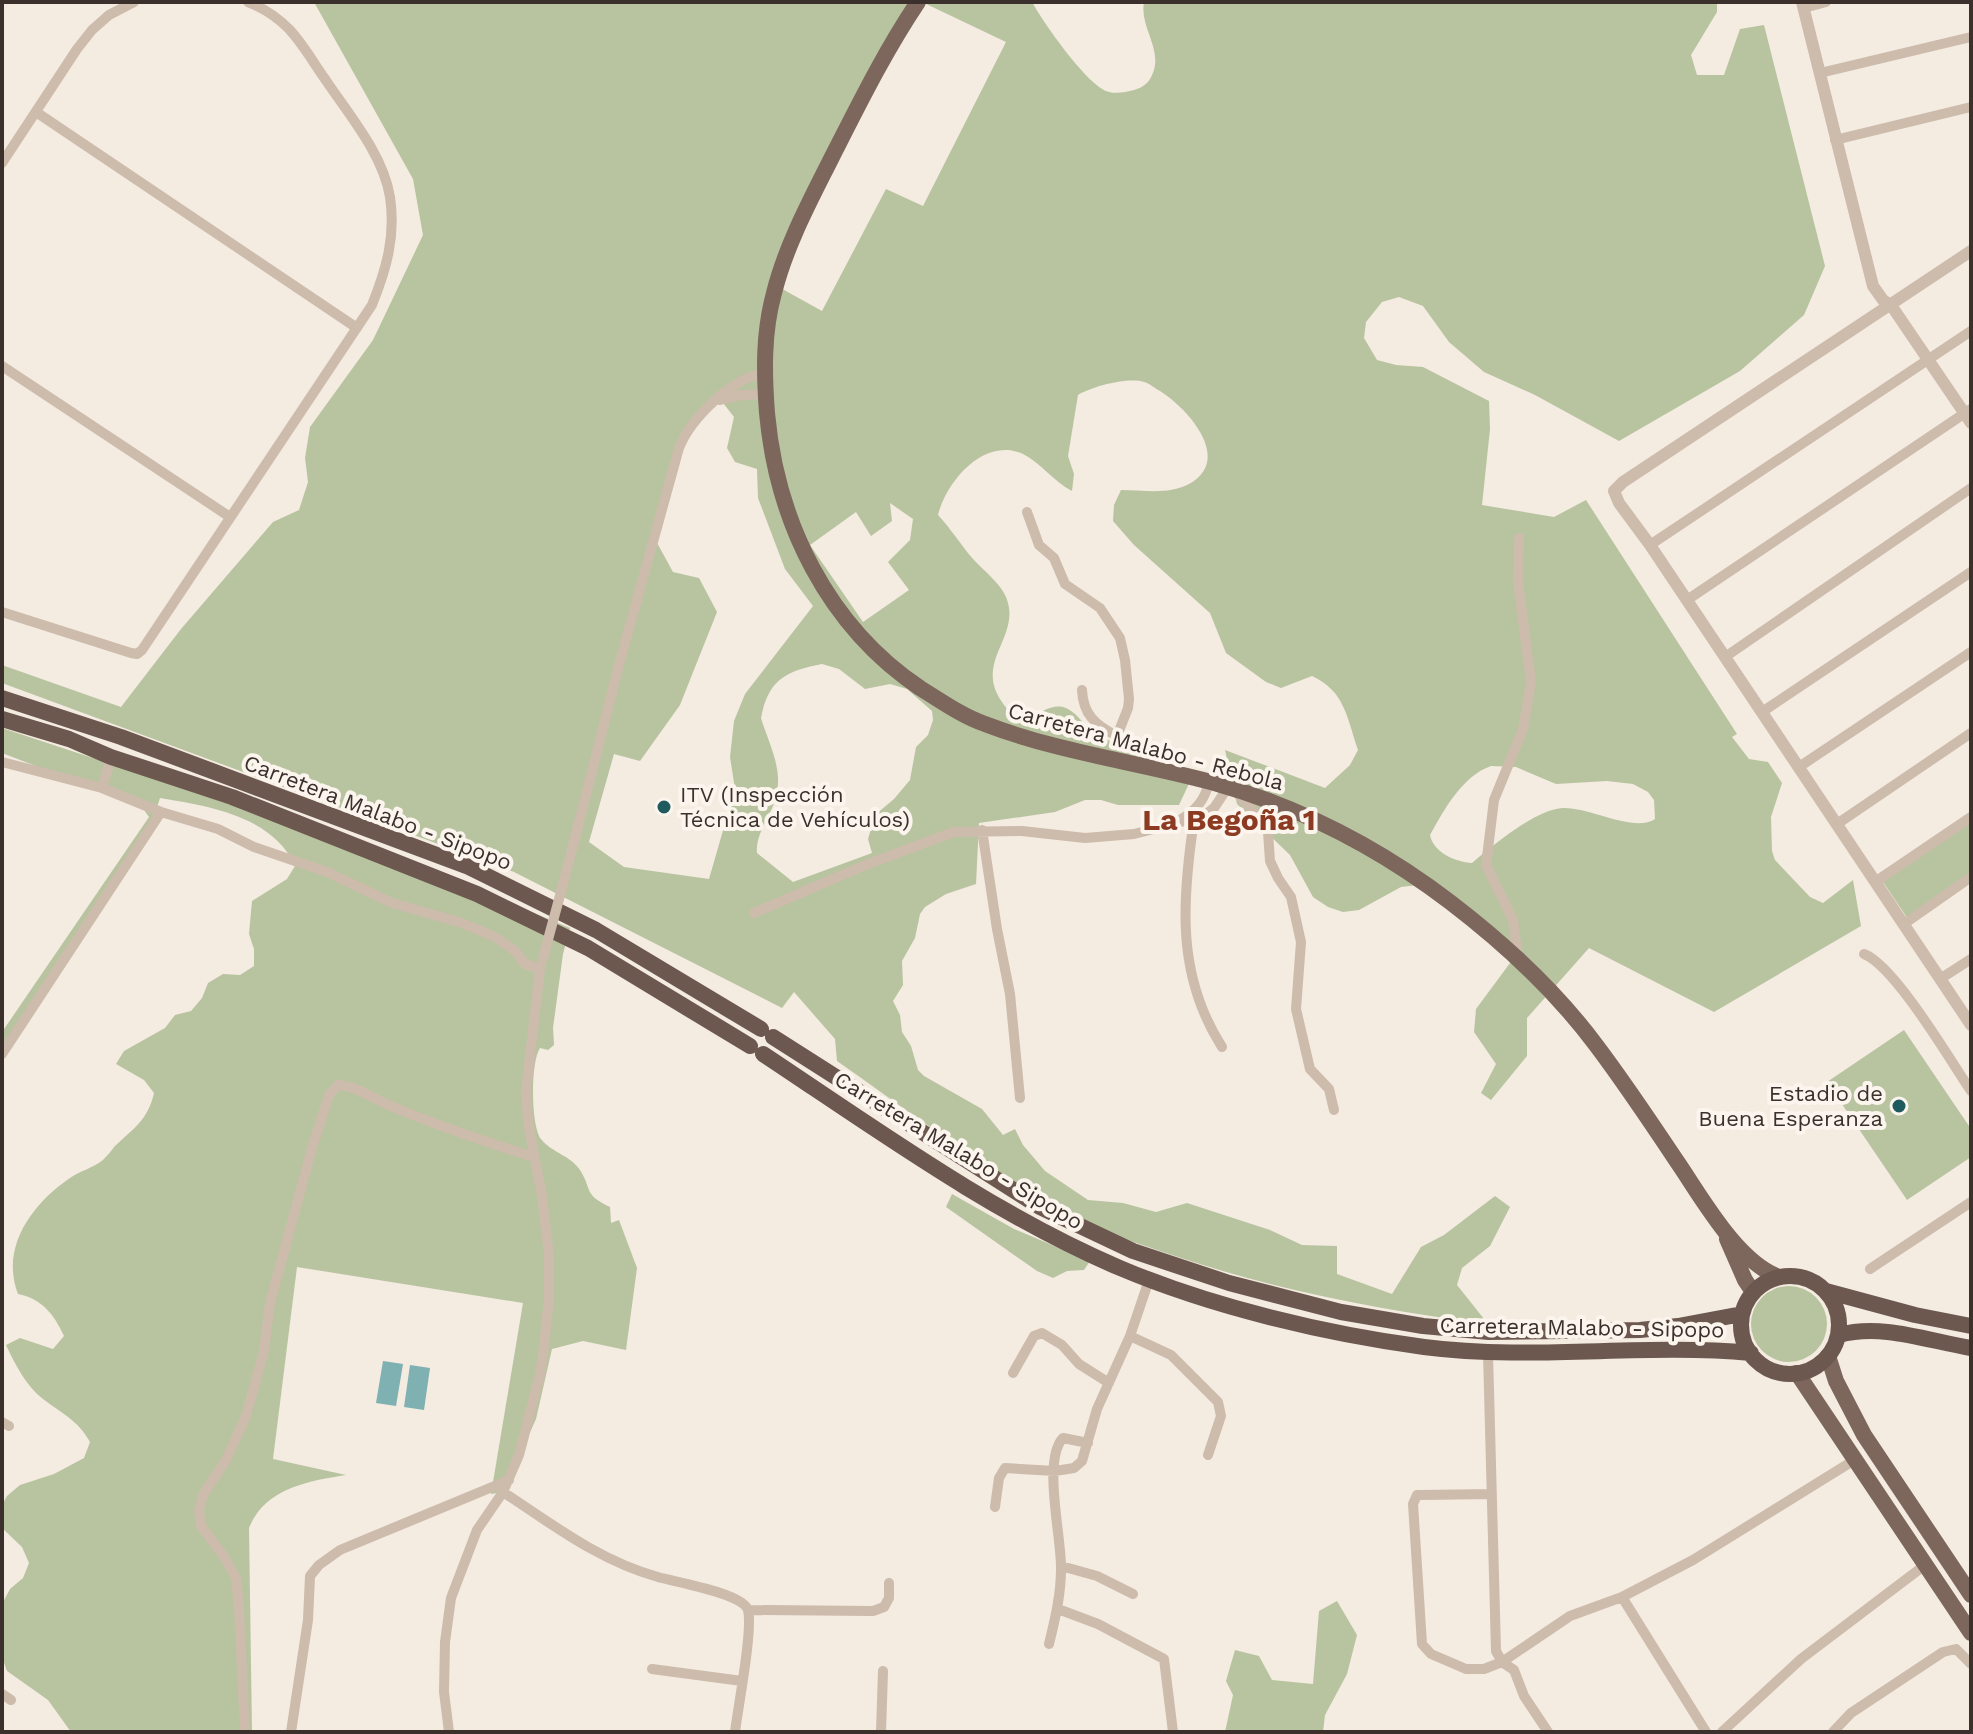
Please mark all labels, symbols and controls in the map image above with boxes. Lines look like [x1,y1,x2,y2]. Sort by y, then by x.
street label: Carretera Malabo - Rebola [1005,698,1286,795]
street label: Carretera Malabo - Sipopo [240,750,515,875]
place label: ITV (Inspección Técnica de Vehículos) [680,782,910,832]
marker: ITV (Inspección Técnica de Vehículos) [655,798,673,816]
district label: La Begoña 1 [1142,802,1316,837]
street label: Carretera Malabo - Sipopo [830,1066,1087,1235]
place label: Estadio de Buena Esperanza [1698,1081,1883,1131]
marker: Estadio de Buena Esperanza [1890,1097,1908,1115]
street label: Carretera Malabo - Sipopo [1439,1313,1725,1342]

